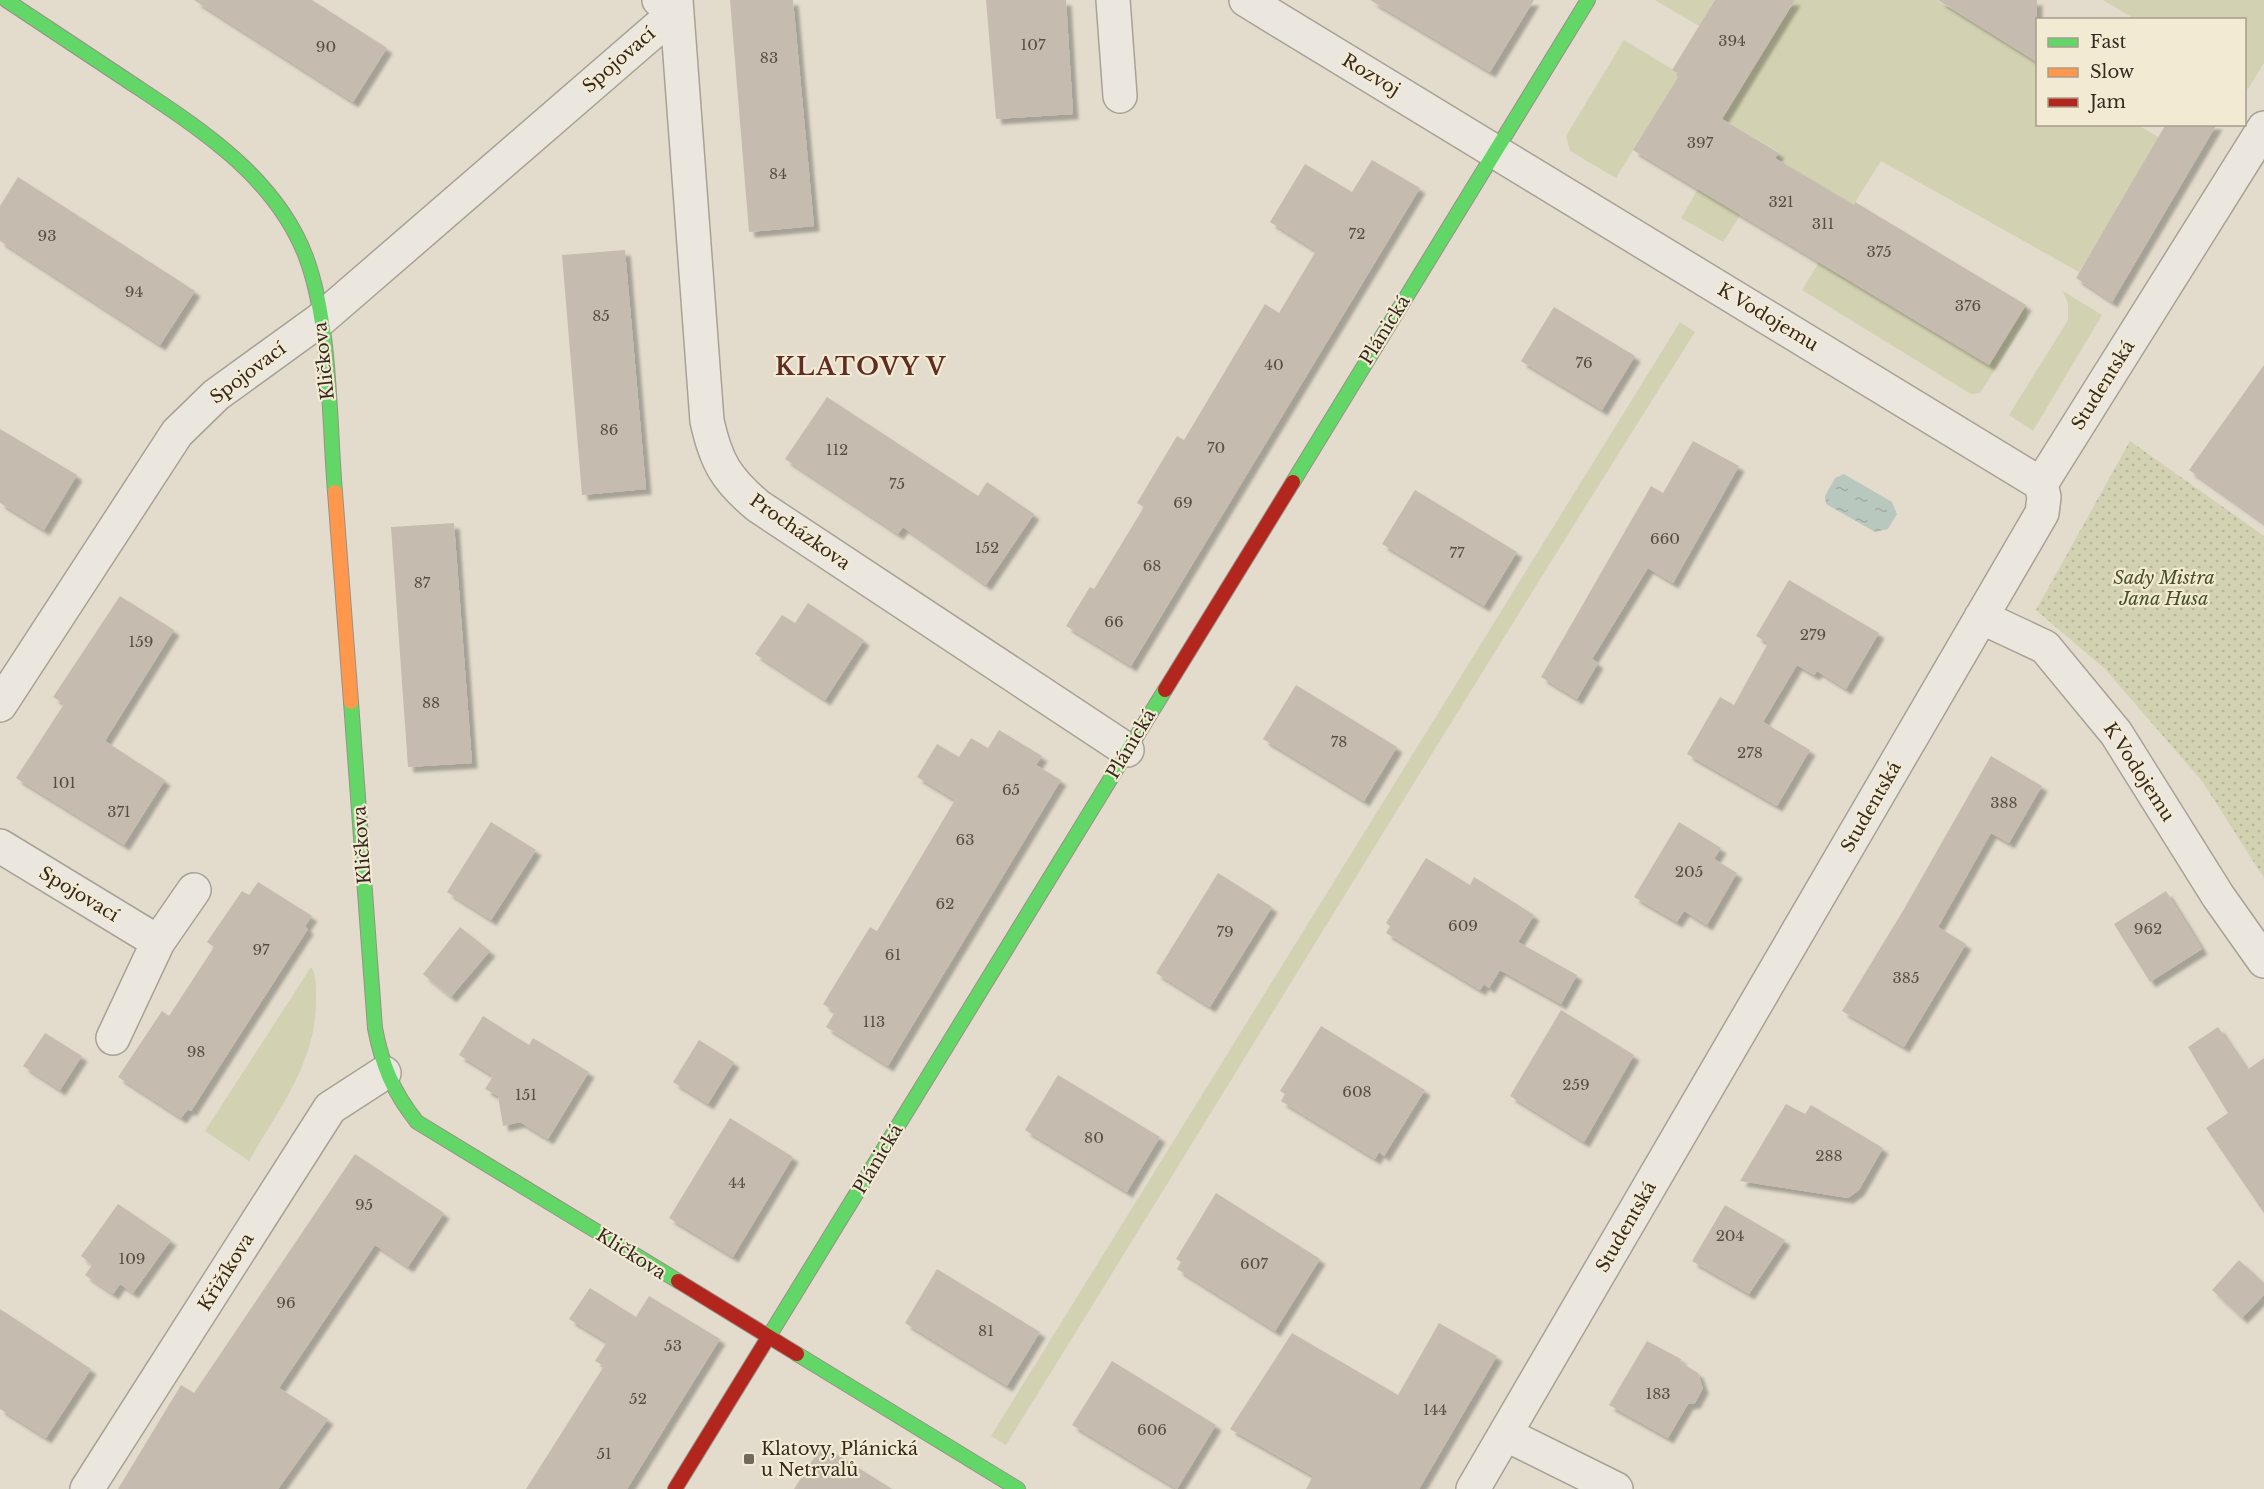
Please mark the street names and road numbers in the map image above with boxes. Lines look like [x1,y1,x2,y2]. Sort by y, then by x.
street label: Spojovací [578,22,660,97]
street label: Rozvoj [1338,49,1404,101]
street label: K Vodojemu [1714,278,1822,356]
street label: Plánická [1355,291,1415,369]
street label: Kličkova [309,321,339,401]
street label: Studentská [2067,336,2139,434]
street label: Spojovací [206,337,291,409]
street label: Procházkova [746,489,854,575]
street label: Plánická [1102,705,1160,783]
street label: K Vodojemu [2099,718,2179,826]
street label: Studentská [1836,758,1906,856]
street label: Kličkova [348,805,376,885]
street label: Spojovací [35,862,124,927]
street label: Plánická [849,1120,907,1198]
street label: Studentská [1591,1178,1661,1276]
street label: Kličkova [592,1224,670,1284]
street label: Křižíkova [193,1229,259,1315]

